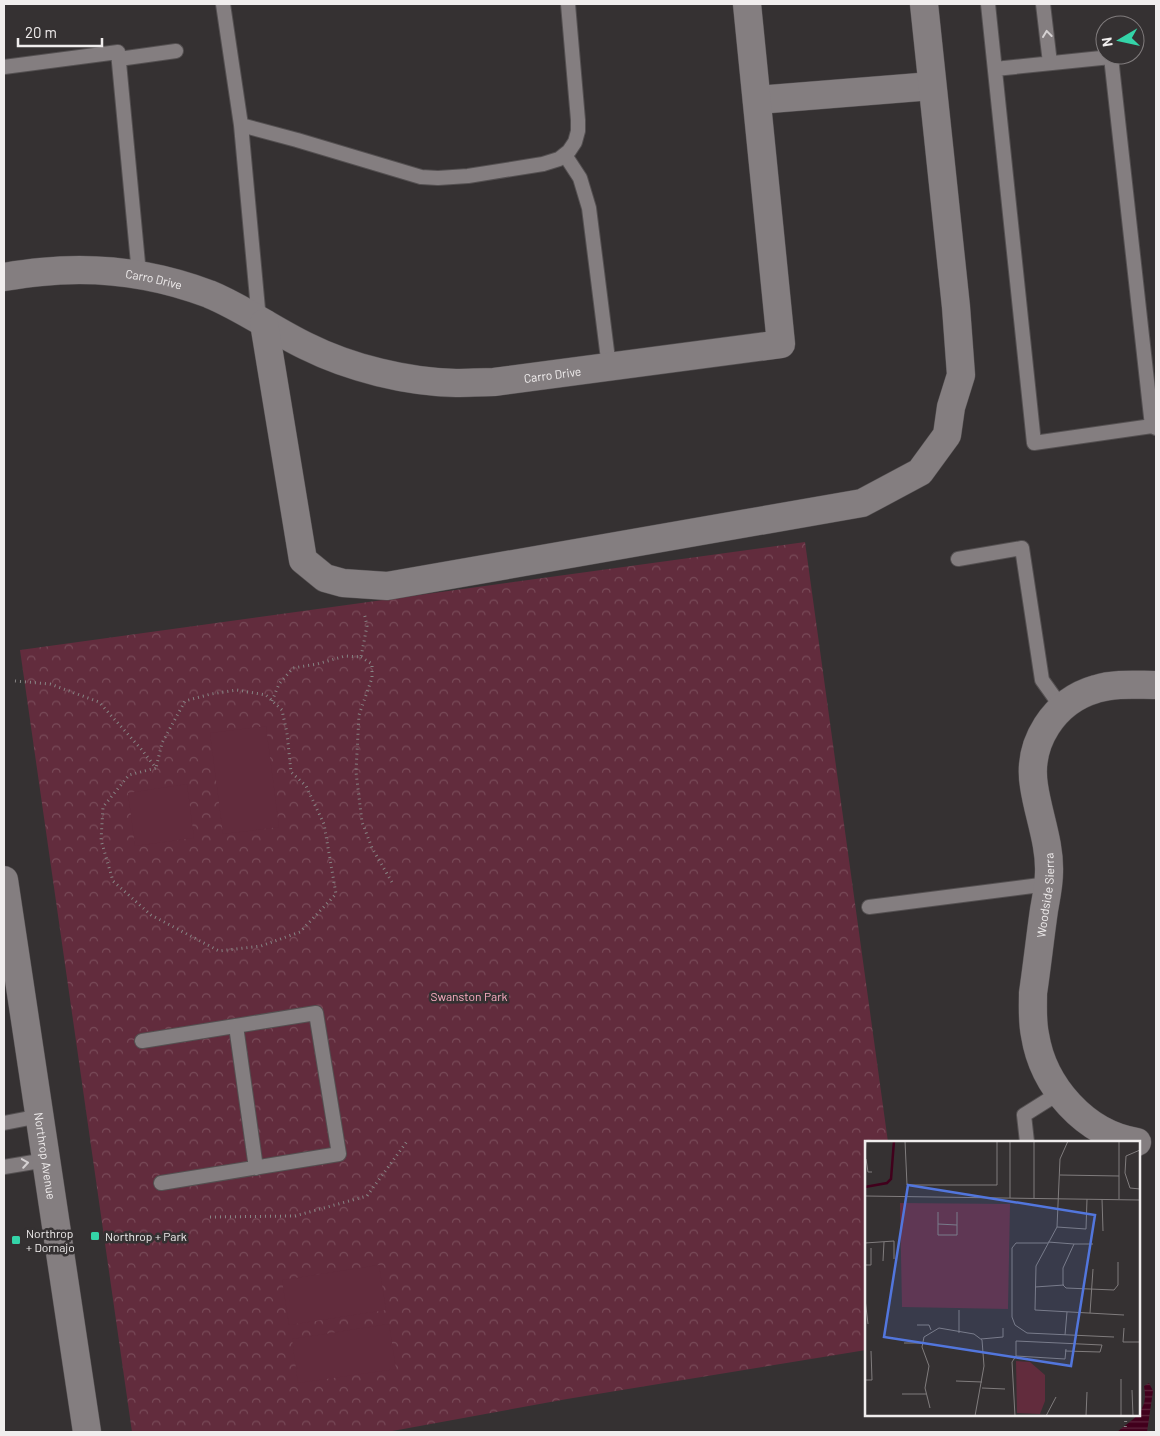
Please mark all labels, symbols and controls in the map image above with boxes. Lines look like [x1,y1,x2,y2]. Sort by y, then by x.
scale bar [18,15,101,47]
north arrow [1095,15,1145,65]
text: 20 m [25,23,57,41]
one-way arrow [1042,29,1053,37]
text: N [1098,36,1116,48]
street label: Carro Drive [125,266,184,292]
street label: Carro Drive [523,364,582,385]
street label: Woodside Sierra [1033,852,1056,938]
park label: Swanston Park [430,989,508,1003]
street label: Northrop Avenue [32,1111,59,1201]
inset map [865,1141,1140,1416]
one-way arrow [21,1158,29,1169]
place label: Northrop + Dornajo [26,1226,75,1254]
place label: Northrop + Park [105,1229,187,1243]
marker: Northrop + Park [89,1230,101,1242]
marker: Northrop + Dornajo [10,1234,22,1246]

